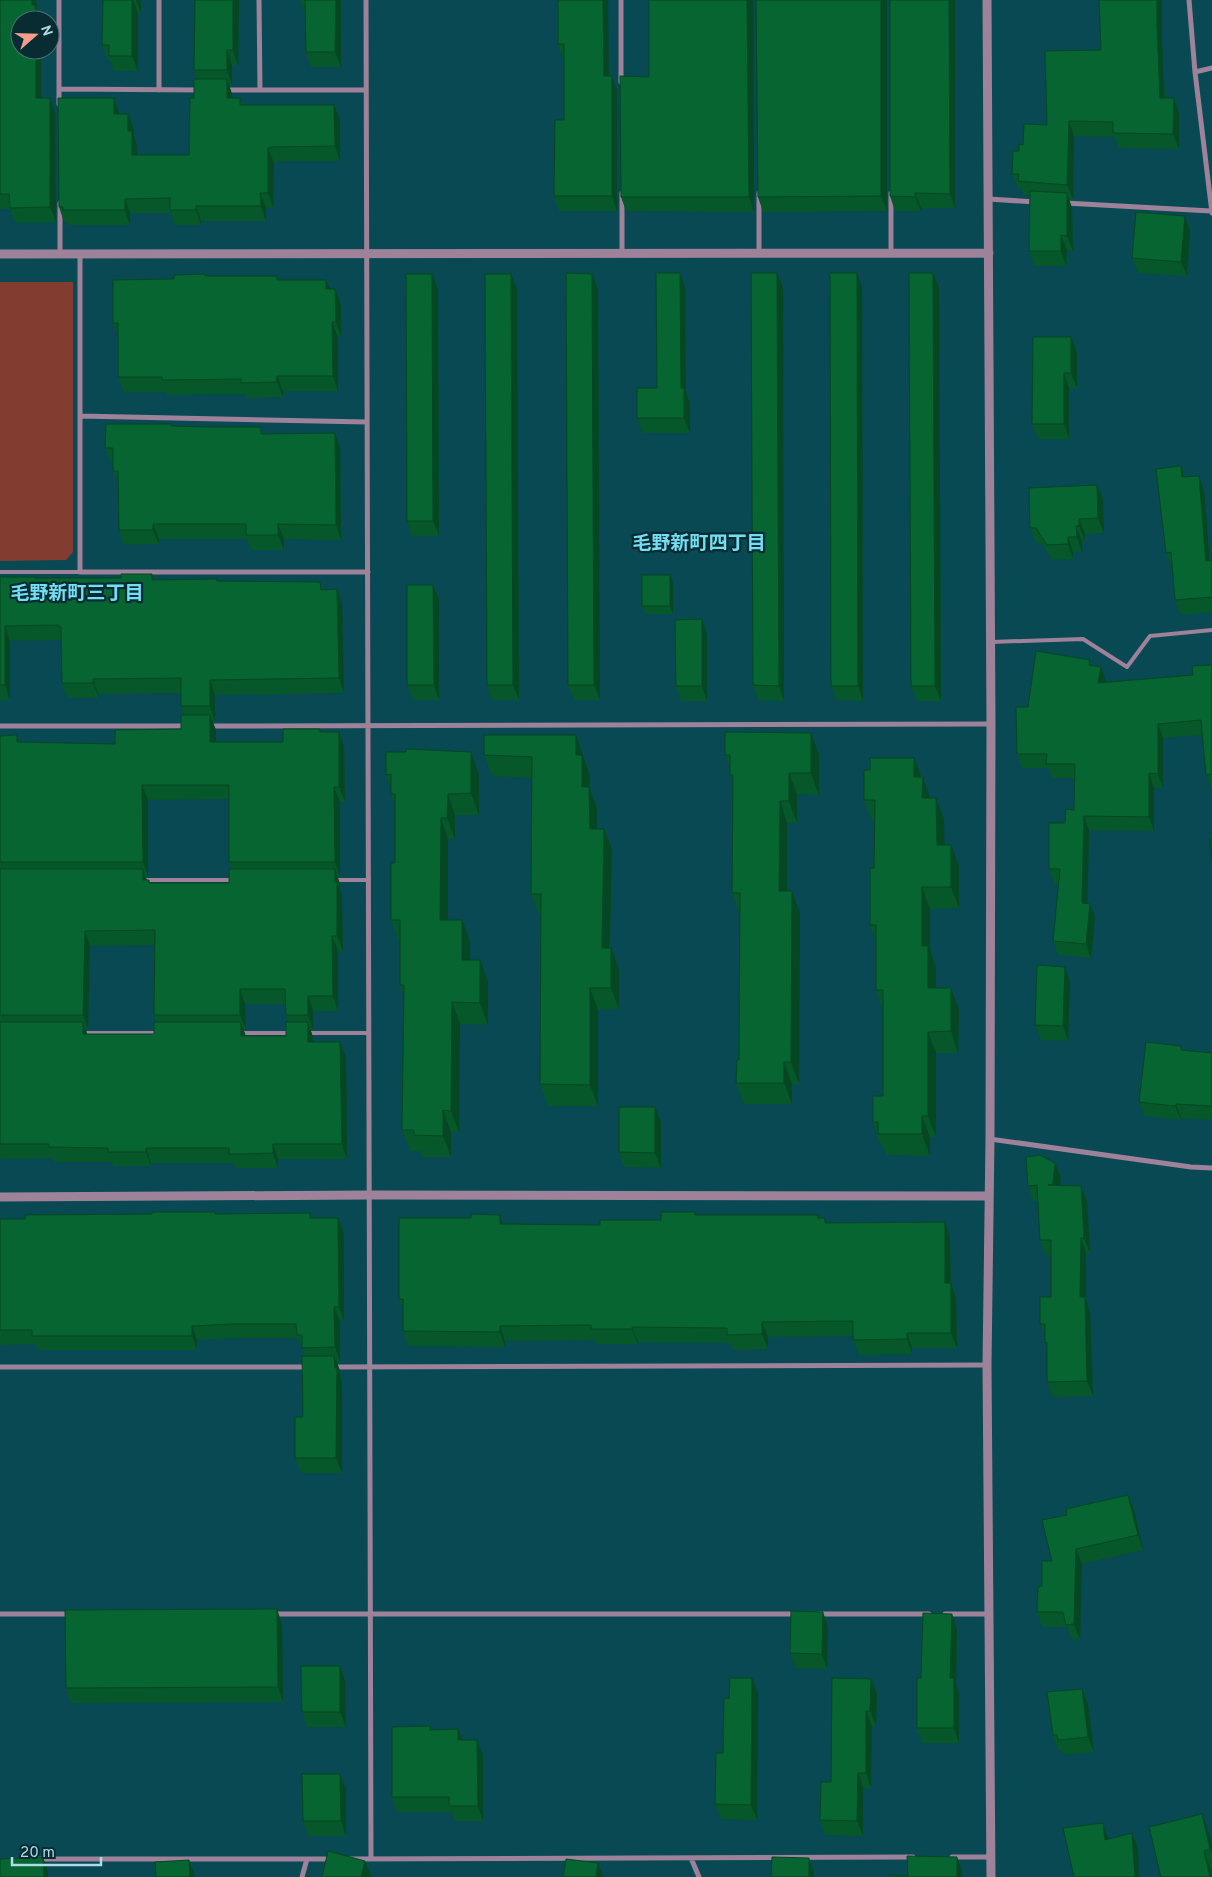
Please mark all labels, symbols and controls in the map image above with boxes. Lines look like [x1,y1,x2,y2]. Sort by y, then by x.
north arrow [10,10,60,60]
text: N [36,23,56,39]
district label: 毛野新町四丁目 [632,532,766,556]
district label: 毛野新町三丁目 [10,582,144,606]
scale bar [12,1834,101,1866]
text: 20 m [20,1844,55,1863]

